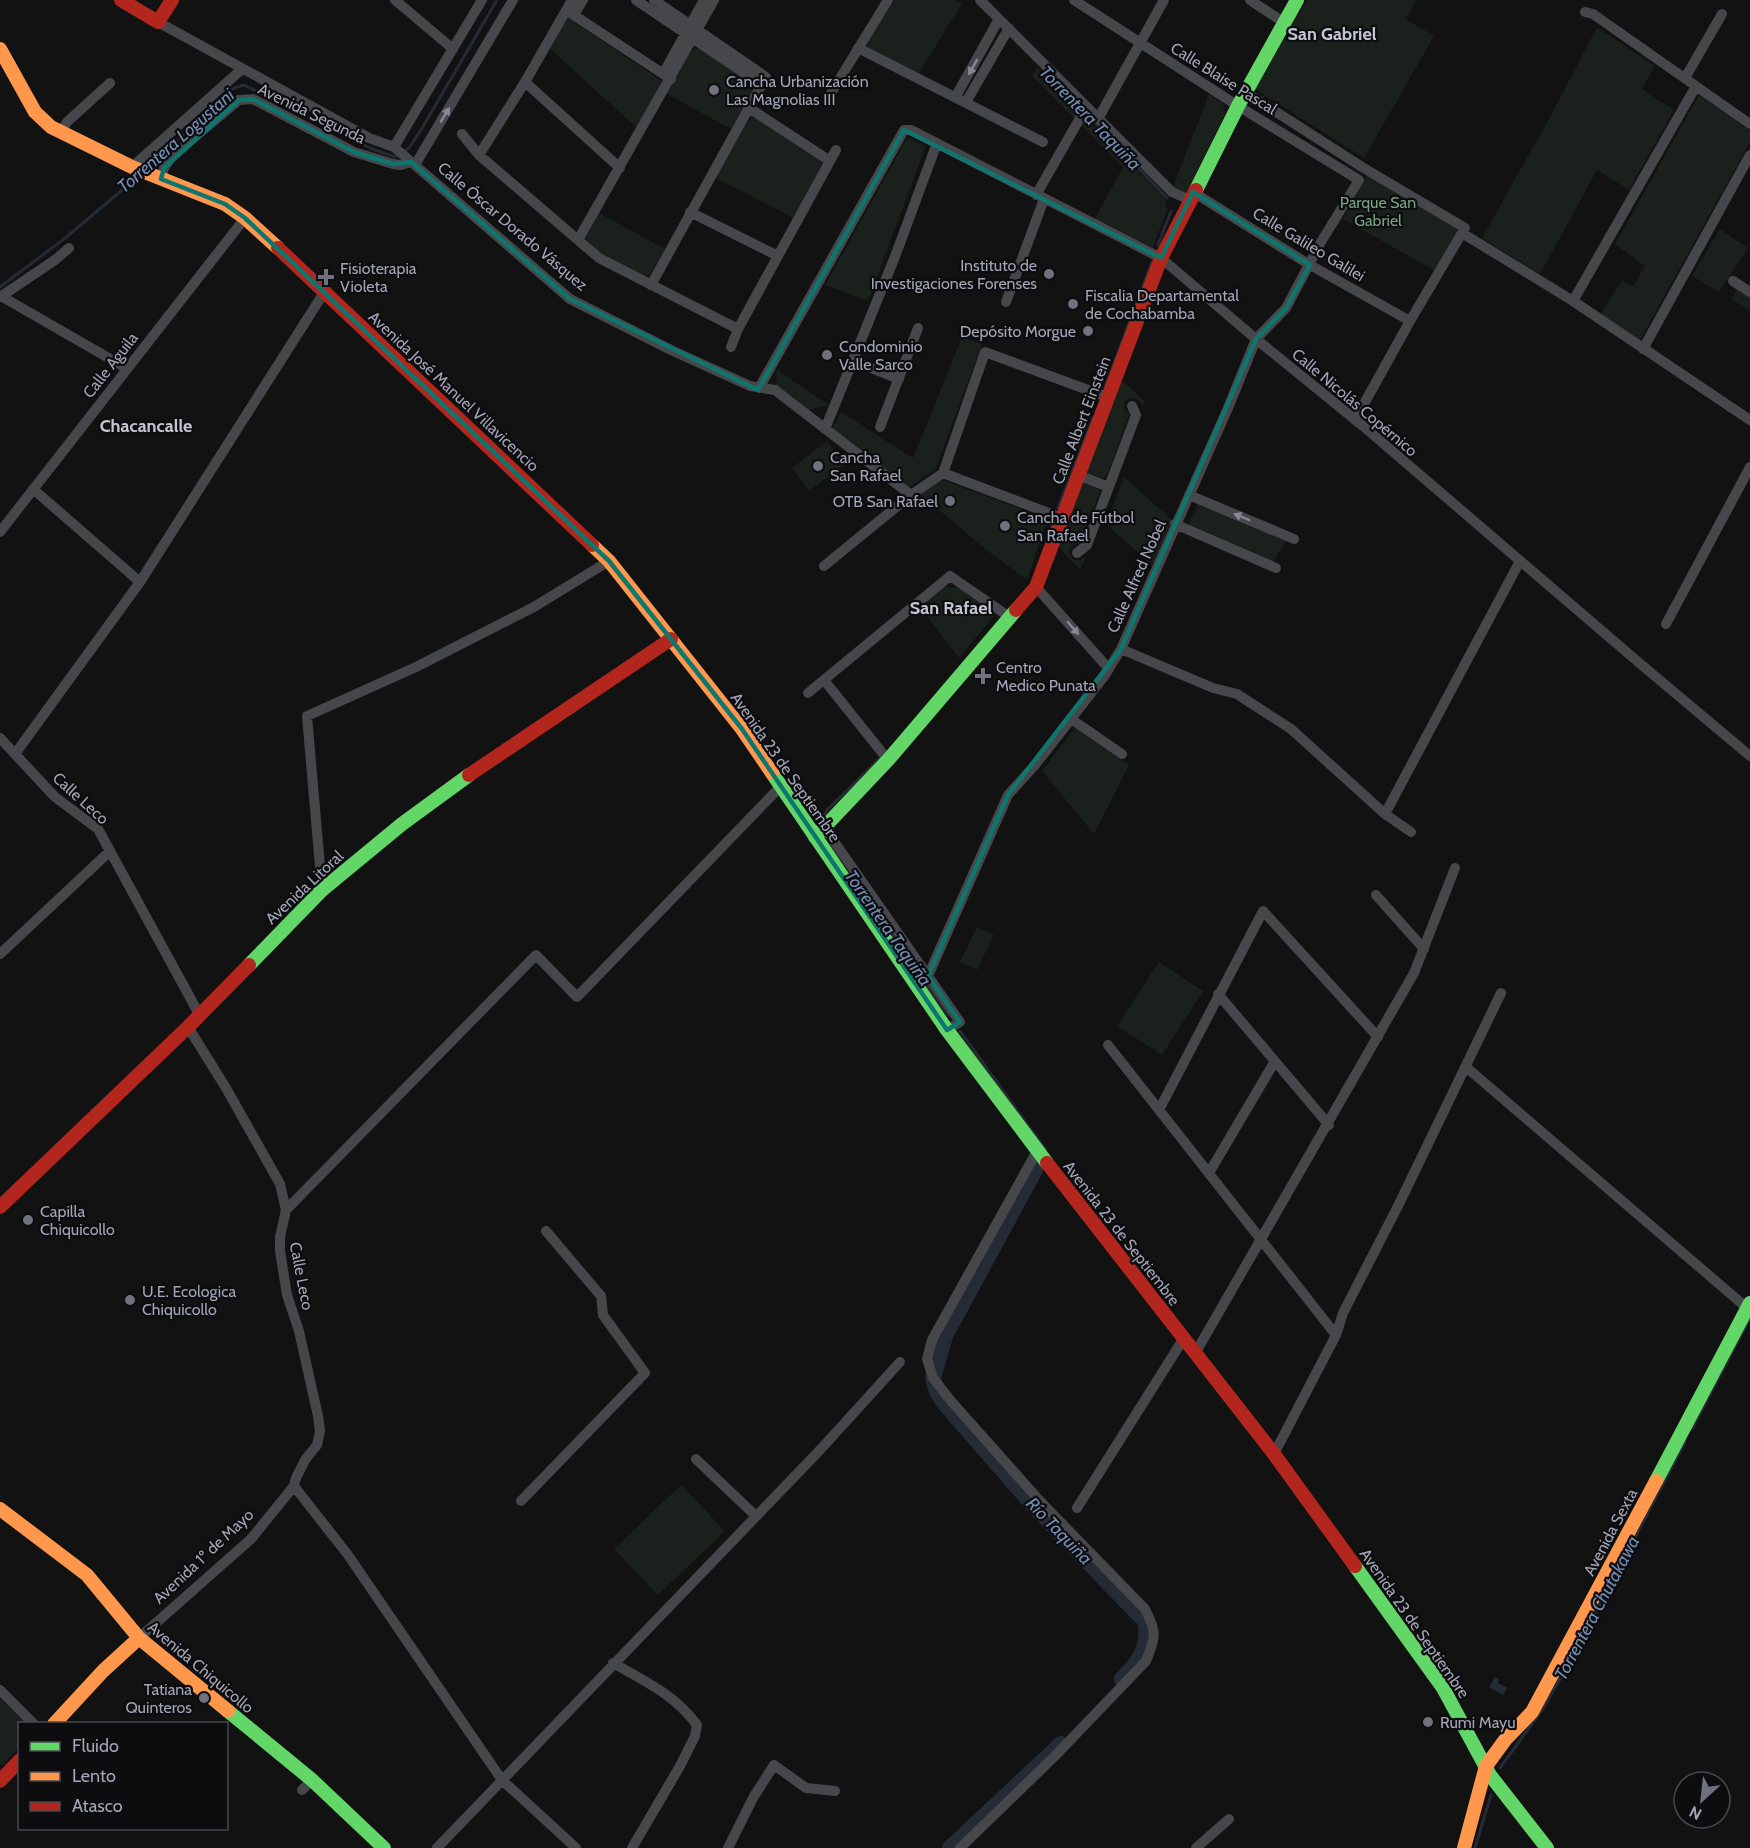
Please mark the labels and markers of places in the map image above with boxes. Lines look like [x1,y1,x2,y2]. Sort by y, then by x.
place label: Cancha Urbanización Las Magnolias III [726,72,869,109]
marker: Cancha Urbanización Las Magnolias III [707,83,721,97]
place label: Instituto de Investigaciones Forenses [871,256,1037,293]
place label: Fisioterapia Violeta [340,259,417,296]
marker: Instituto de Investigaciones Forenses [1042,267,1056,281]
marker: Fisioterapia Violeta [317,268,335,286]
place label: Fiscalia Departamental de Cochabamba [1085,286,1239,323]
marker: Fiscalia Departamental de Cochabamba [1066,297,1080,311]
place label: Depósito Morgue [960,322,1076,341]
marker: Depósito Morgue [1081,324,1095,338]
place label: Condominio Valle Sarco [839,337,923,374]
marker: Condominio Valle Sarco [820,348,834,362]
place label: Cancha San Rafael [830,448,902,485]
marker: Cancha San Rafael [811,459,825,473]
place label: OTB San Rafael [833,492,938,511]
marker: OTB San Rafael [943,494,957,508]
place label: Cancha de Fútbol San Rafael [1017,508,1135,545]
marker: Cancha de Fútbol San Rafael [998,519,1012,533]
place label: Centro Medico Punata [996,658,1096,695]
marker: Centro Medico Punata [974,667,992,685]
place label: Capilla Chiquicollo [40,1202,115,1239]
marker: Capilla Chiquicollo [21,1213,35,1227]
place label: U.E. Ecologica Chiquicollo [142,1282,236,1319]
marker: U.E. Ecologica Chiquicollo [123,1293,137,1307]
place label: Tatiana Quinteros [125,1680,192,1717]
marker: Tatiana Quinteros [197,1691,211,1705]
place label: Rumi Mayu [1440,1713,1516,1732]
marker: Rumi Mayu [1421,1715,1435,1729]

